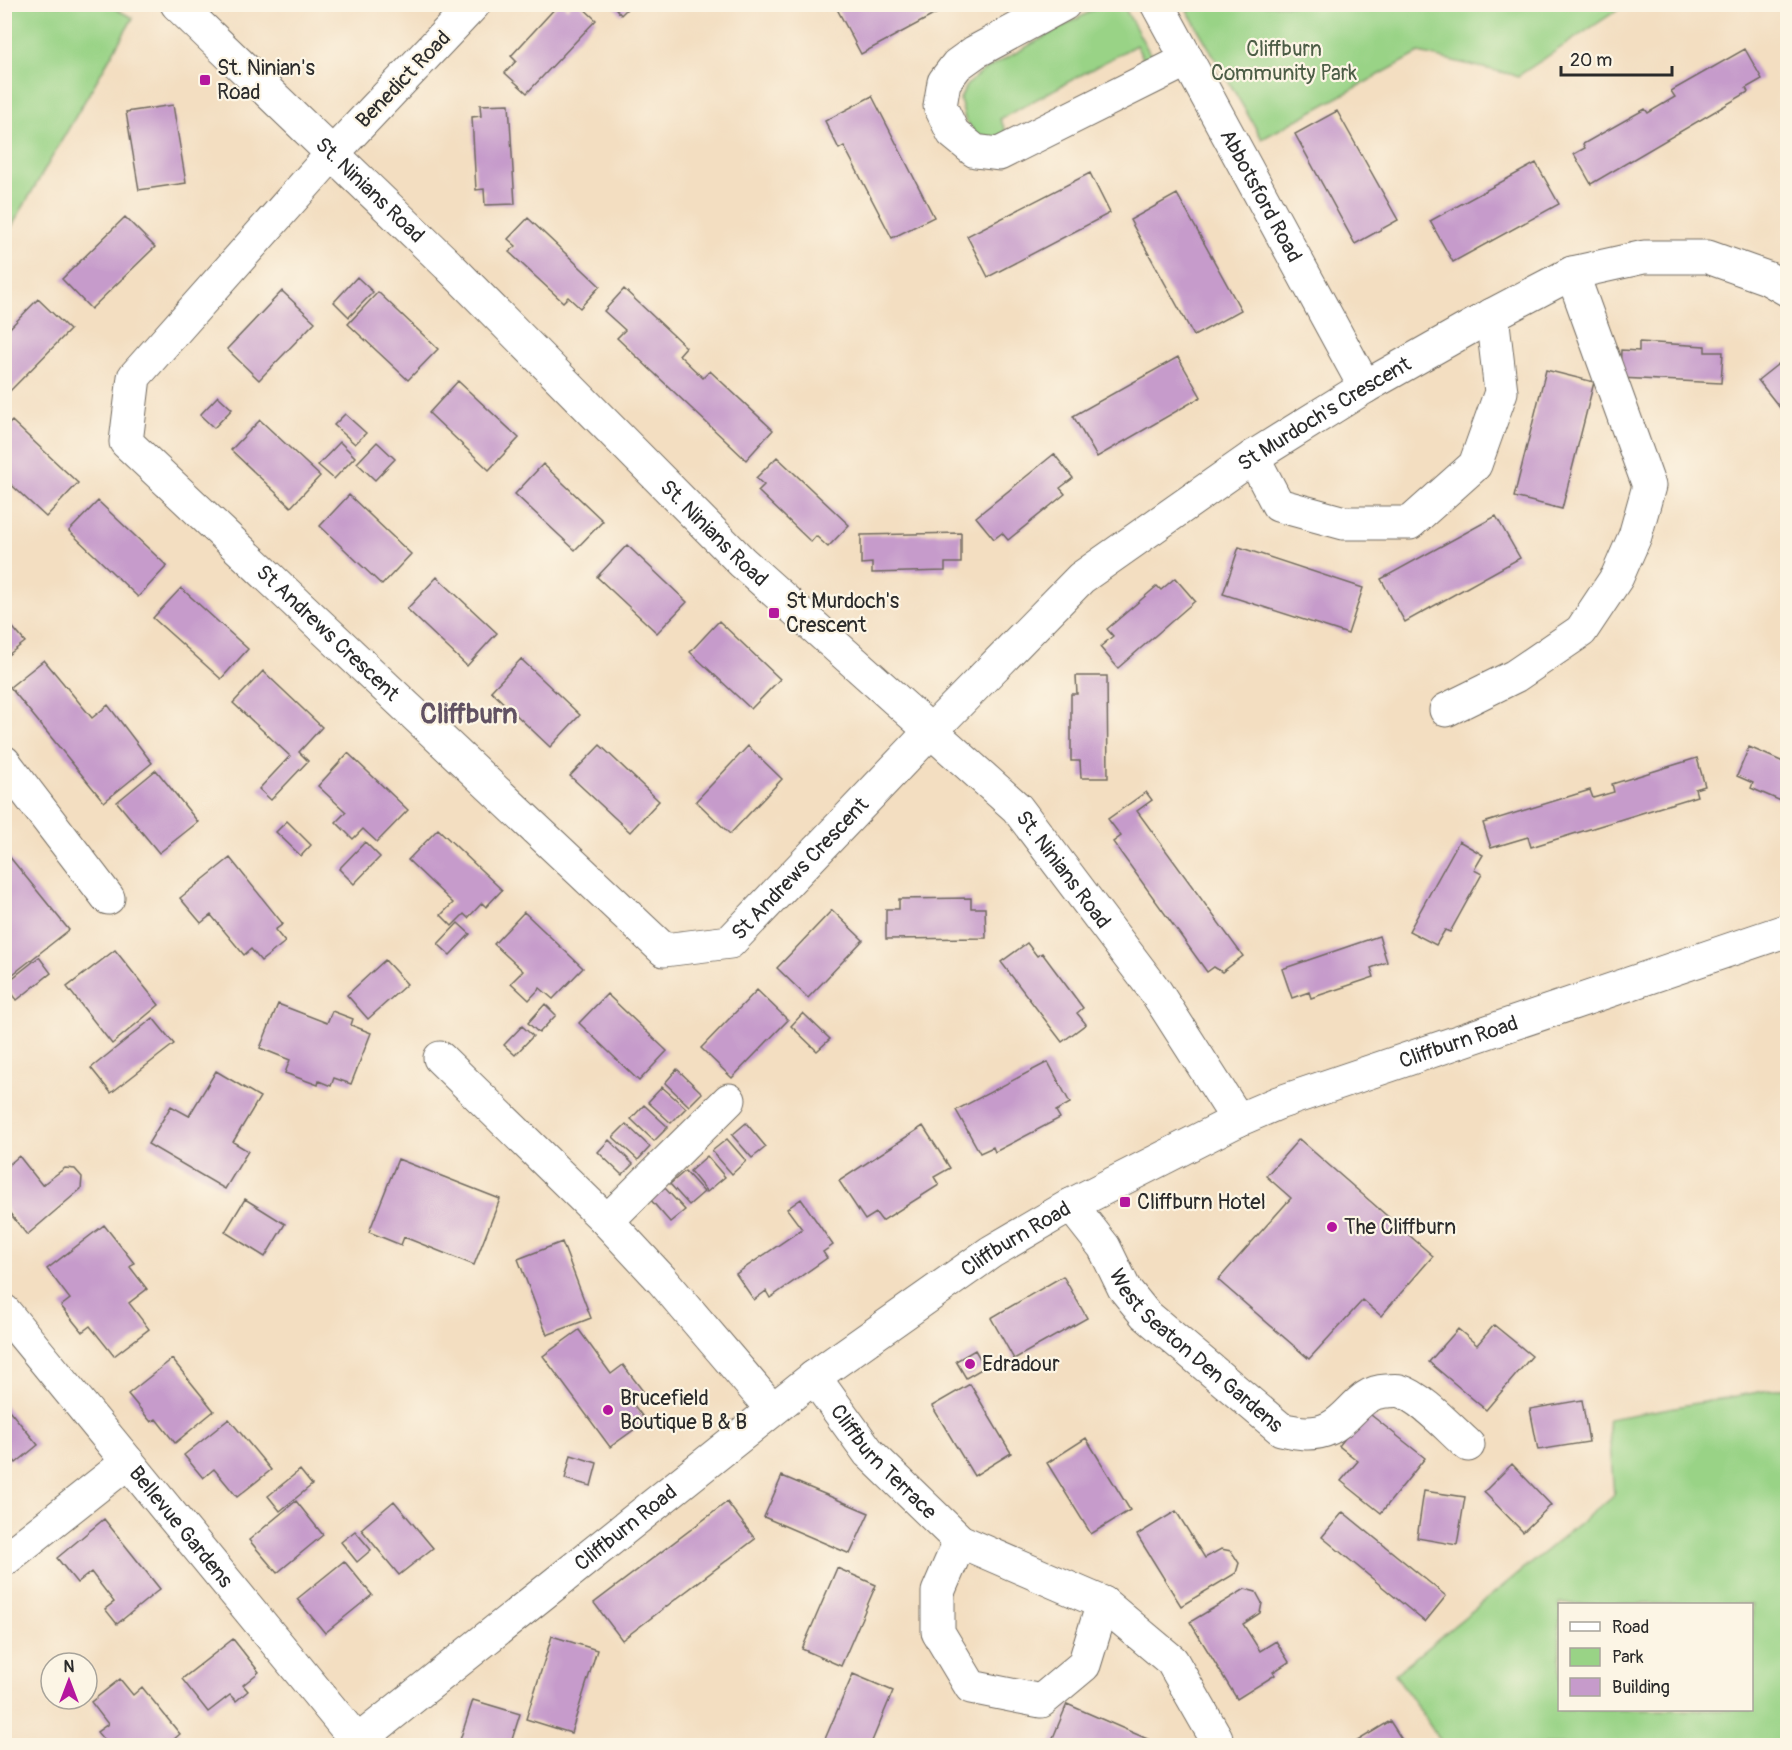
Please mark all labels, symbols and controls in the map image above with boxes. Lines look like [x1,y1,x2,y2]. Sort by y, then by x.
street label: Benedict Road [350,25,457,134]
park label: Cliffburn Community Park [1211,36,1357,87]
scale bar [1561,39,1672,77]
text: 20 m [1570,49,1612,72]
place label: St. Ninian's Road [217,55,315,106]
marker: St. Ninian's Road [198,73,212,87]
street label: Abbotsford Road [1214,125,1308,267]
street label: St. Ninians Road [309,132,430,249]
street label: St Murdoch's Crescent [1233,351,1416,478]
street label: St. Ninians Road [654,474,773,593]
street label: St Andrews Crescent [250,559,405,708]
place label: St Murdoch's Crescent [786,588,900,639]
marker: St Murdoch's Crescent [767,606,781,620]
district label: Cliffburn [420,698,518,731]
street label: St Andrews Crescent [726,791,875,946]
street label: St. Ninians Road [1010,805,1116,934]
street label: Cliffburn Road [1396,1010,1521,1075]
place label: Cliffburn Hotel [1137,1189,1266,1216]
street label: Cliffburn Road [956,1195,1076,1283]
marker: Cliffburn Hotel [1118,1195,1132,1209]
place label: The Cliffburn [1344,1214,1456,1241]
marker: The Cliffburn [1325,1220,1339,1234]
street label: West Seaton Den Gardens [1103,1264,1289,1439]
place label: Edradour [982,1351,1060,1378]
marker: Edradour [963,1357,977,1371]
place label: Brucefield Boutique B & B [620,1385,747,1436]
street label: Cliffburn Terrace [824,1399,943,1526]
marker: Brucefield Boutique B & B [601,1403,615,1417]
street label: Bellevue Gardens [123,1461,239,1594]
street label: Cliffburn Road [569,1479,683,1577]
legend [1558,1603,1753,1711]
text: Road [1612,1616,1649,1639]
text: Park [1612,1646,1644,1669]
north arrow [39,1651,99,1711]
text: N [64,1657,75,1677]
text: Building [1612,1676,1670,1699]

